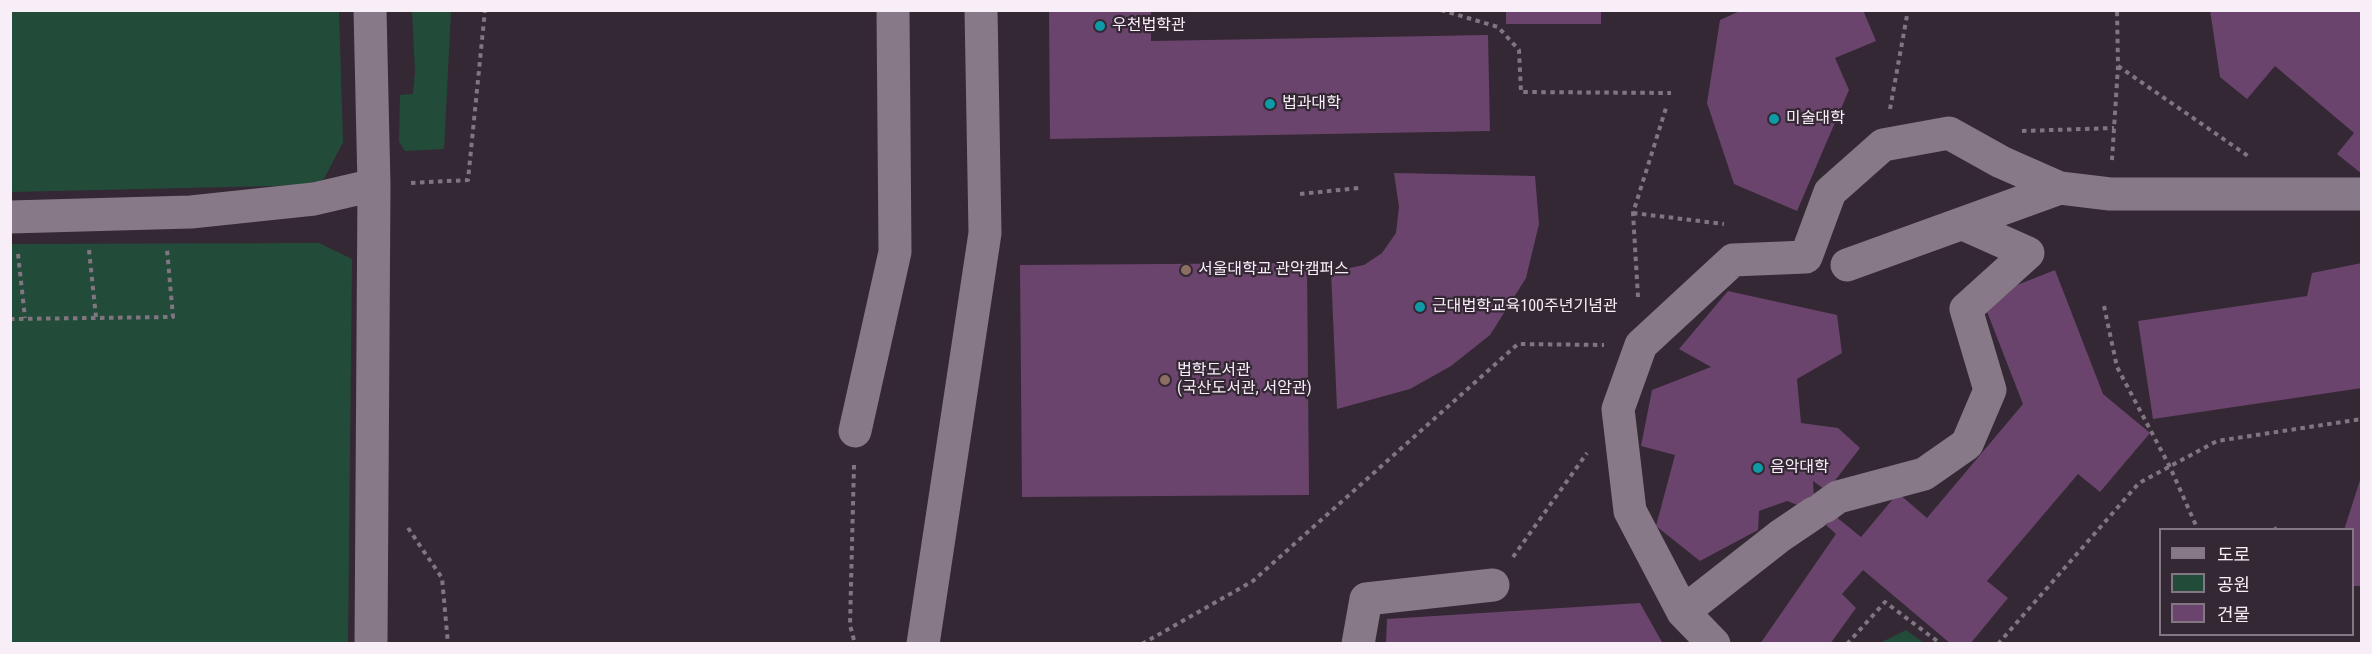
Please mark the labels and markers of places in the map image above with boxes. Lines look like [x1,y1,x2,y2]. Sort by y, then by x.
place label: 우천법학관 [1112,16,1186,36]
marker: 우천법학관 [1093,19,1107,33]
place label: 법과대학 [1282,94,1341,114]
marker: 법과대학 [1263,97,1277,111]
place label: 미술대학 [1786,109,1845,129]
marker: 미술대학 [1767,112,1781,126]
place label: 서울대학교 관악캠퍼스 [1198,260,1349,280]
marker: 서울대학교 관악캠퍼스 [1179,263,1193,277]
place label: 근대법학교육100주년기념관 [1432,297,1618,317]
marker: 근대법학교육100주년기념관 [1413,300,1427,314]
place label: 법학도서관 (국산도서관, 서암관) [1177,361,1312,399]
marker: 법학도서관 (국산도서관, 서암관) [1158,373,1172,387]
place label: 음악대학 [1770,458,1829,478]
marker: 음악대학 [1751,461,1765,475]

